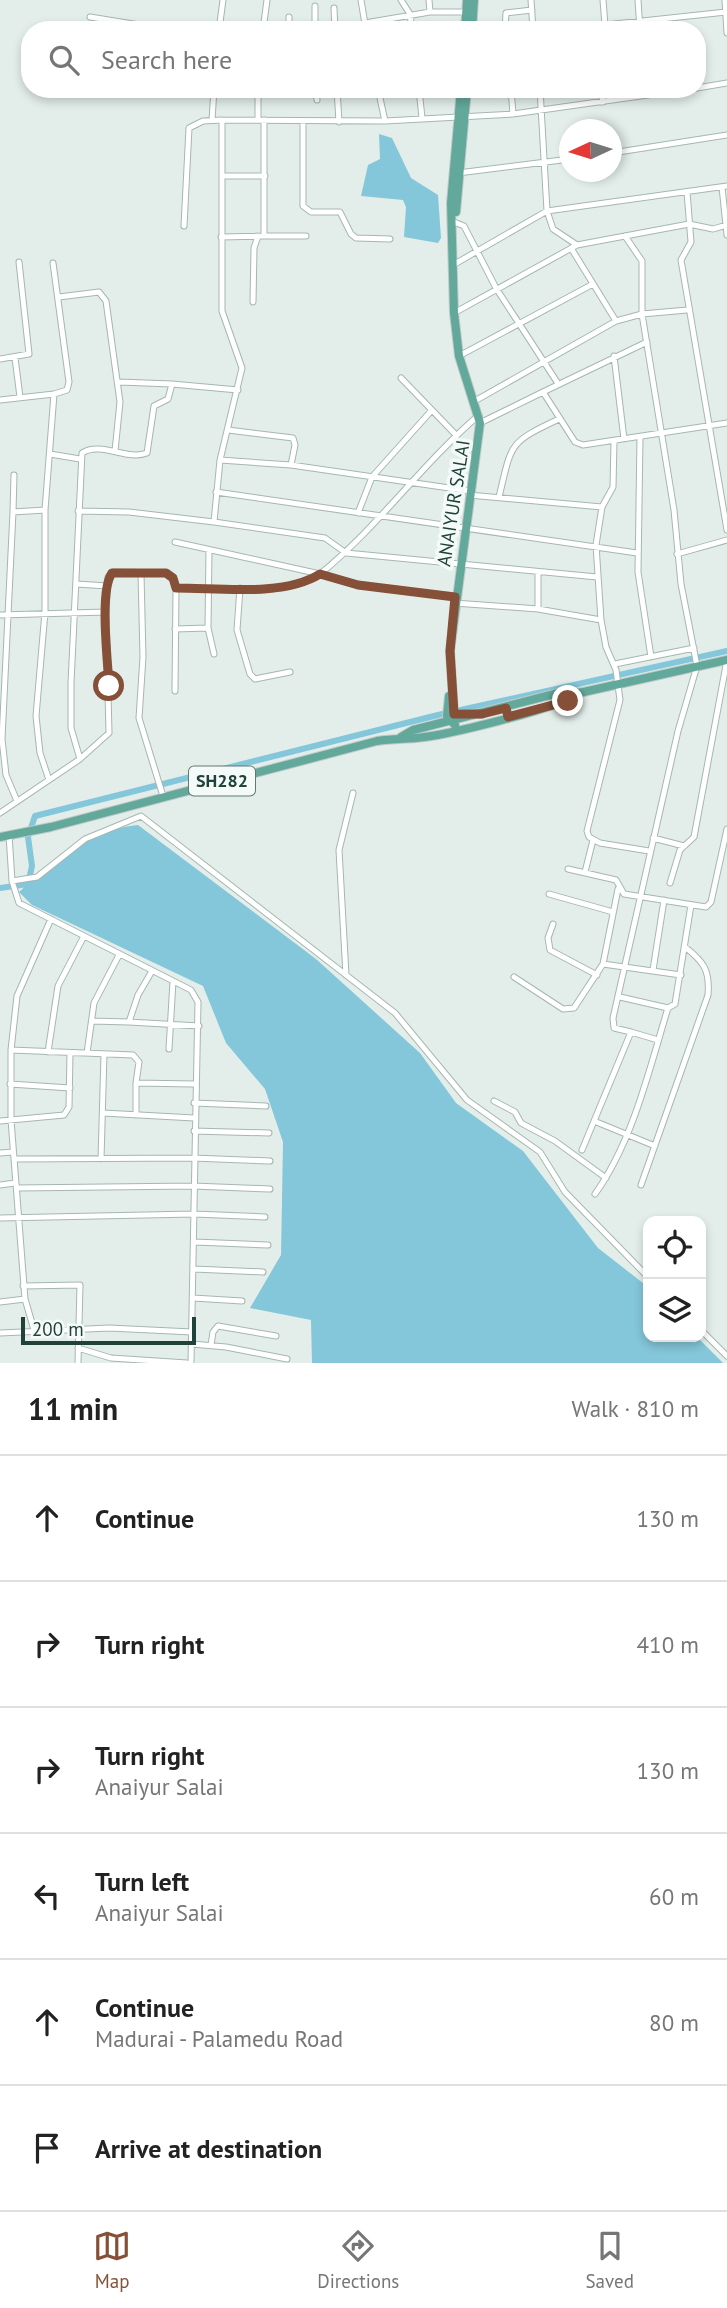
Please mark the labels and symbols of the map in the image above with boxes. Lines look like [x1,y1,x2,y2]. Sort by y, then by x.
north arrow [559,119,622,182]
street label: ANAIYUR SALAI [431,438,475,568]
route start [93,670,124,701]
route end [552,685,583,716]
road number: SH282 [189,766,255,796]
scale bar [21,1314,196,1346]

